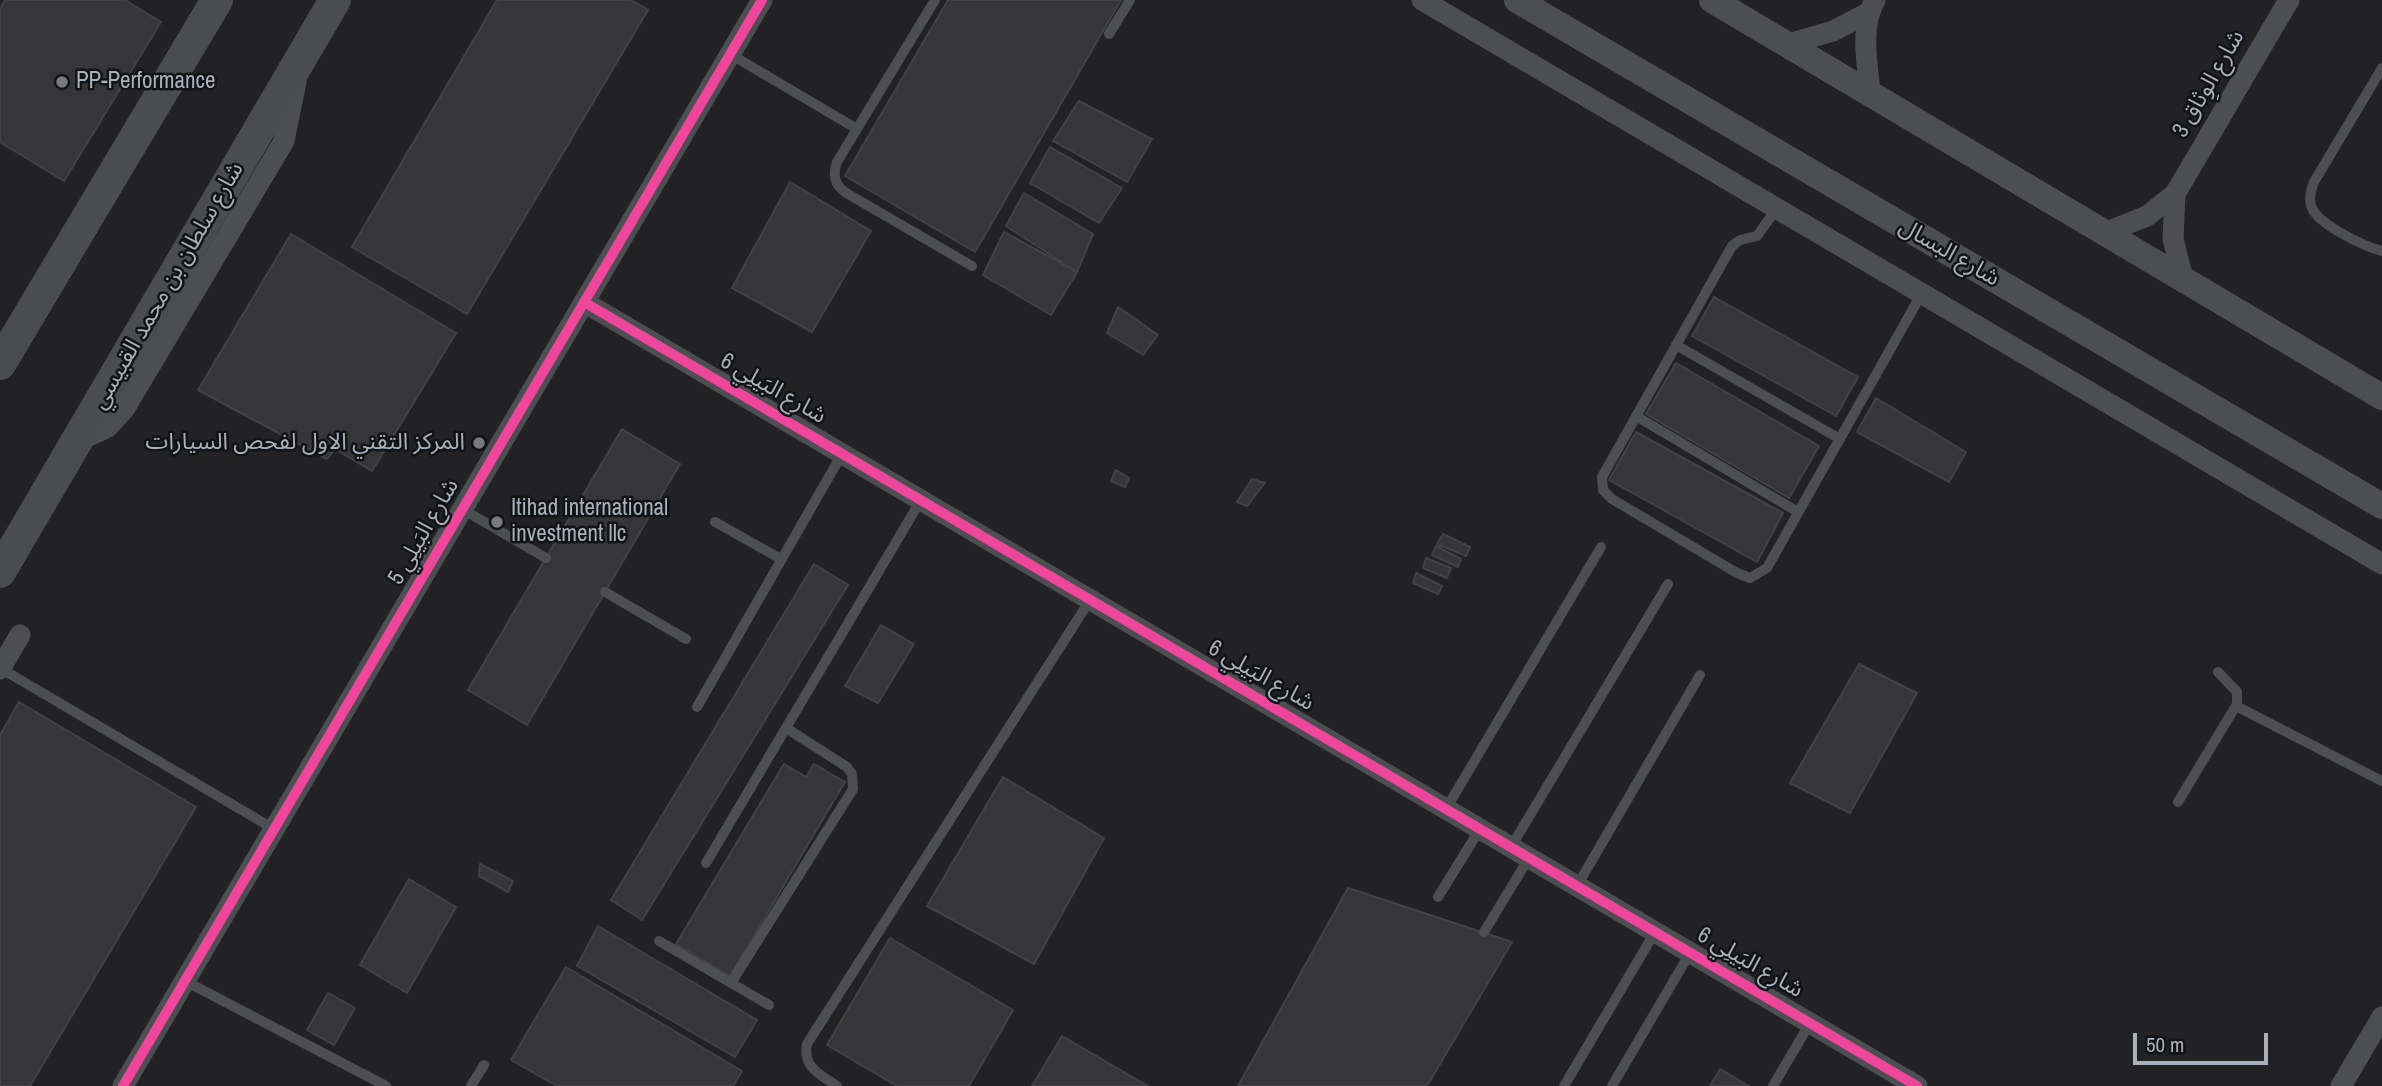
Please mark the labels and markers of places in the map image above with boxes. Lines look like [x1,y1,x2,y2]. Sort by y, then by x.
place label: PP-Performance [76,68,215,96]
marker: PP-Performance [54,74,70,90]
place label: المركز التقني الاول لفحص السيارات [146,429,465,457]
marker: المركز التقني الاول لفحص السيارات [471,435,487,451]
place label: Itihad international investment llc [511,495,668,549]
marker: Itihad international investment llc [489,514,505,530]

